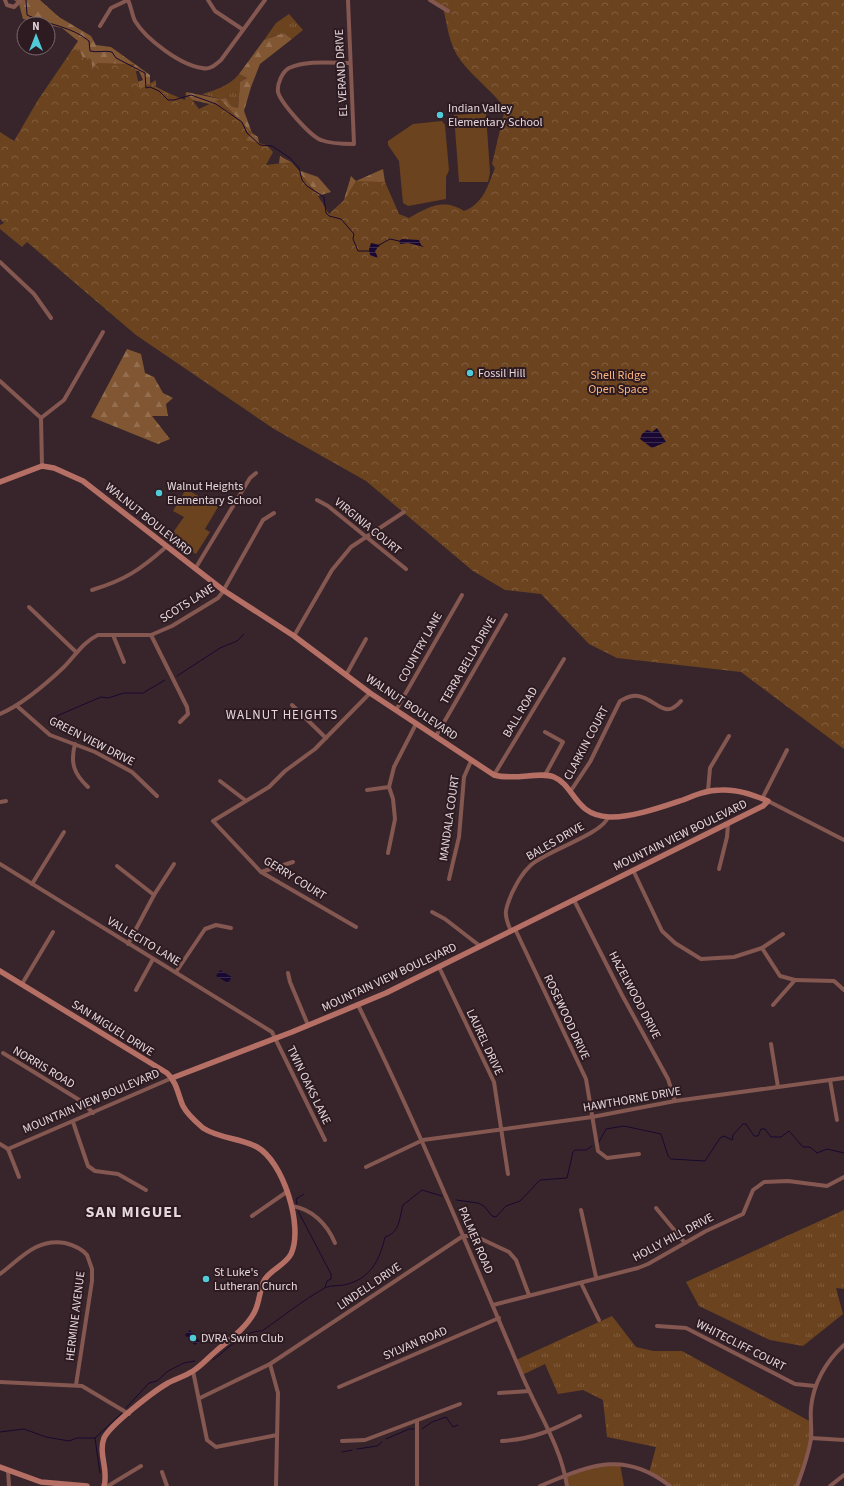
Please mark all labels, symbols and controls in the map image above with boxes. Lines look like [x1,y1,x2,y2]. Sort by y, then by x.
north arrow [16,16,56,56]
text: N [32,19,40,34]
street label: EL VERAND DRIVE [331,29,352,117]
place label: Indian Valley Elementary School [448,100,543,131]
marker: Indian Valley Elementary School [435,110,445,120]
place label: Fossil Hill [478,365,526,382]
park label: Shell Ridge Open Space [588,367,648,398]
marker: Fossil Hill [465,368,475,378]
place label: Walnut Heights Elementary School [167,478,262,509]
street label: WALNUT BOULEVARD [101,479,196,560]
marker: Walnut Heights Elementary School [154,488,164,498]
street label: VIRGINIA COURT [331,494,405,559]
street label: SCOTS LANE [157,580,218,627]
street label: COUNTRY LANE [394,609,447,685]
street label: TERRA BELLA DRIVE [436,613,501,707]
street label: WALNUT BOULEVARD [362,670,461,745]
street label: BALL ROAD [499,684,542,741]
street label: CLARKIN COURT [560,703,613,783]
district label: WALNUT HEIGHTS [226,706,338,724]
street label: GREEN VIEW DRIVE [46,712,138,770]
street label: MANDALA COURT [435,773,464,862]
street label: MOUNTAIN VIEW BOULEVARD [610,796,750,875]
street label: BALES DRIVE [523,818,587,865]
street label: GERRY COURT [260,852,330,905]
street label: VALLECITO LANE [104,913,184,970]
street label: MOUNTAIN VIEW BOULEVARD [319,939,459,1016]
street label: HAZELWOOD DRIVE [604,948,665,1042]
street label: ROSEWOOD DRIVE [539,972,594,1063]
street label: SAN MIGUEL DRIVE [68,996,157,1061]
street label: LAUREL DRIVE [462,1006,507,1078]
street label: NORRIS ROAD [9,1042,78,1093]
street label: TWIN OAKS LANE [282,1043,335,1127]
street label: MOUNTAIN VIEW BOULEVARD [20,1065,162,1138]
street label: HAWTHORNE DRIVE [582,1083,682,1116]
district label: SAN MIGUEL [86,1201,182,1223]
street label: PALMER ROAD [454,1204,497,1276]
street label: HOLLY HILL DRIVE [630,1209,717,1266]
street label: LINDELL DRIVE [334,1259,405,1314]
place label: St Luke's Lutheran Church [214,1264,298,1295]
street label: HERMINE AVENUE [62,1270,89,1362]
marker: St Luke's Lutheran Church [201,1274,211,1284]
street label: WHITECLIFF COURT [693,1315,789,1376]
street label: SYLVAN ROAD [381,1322,450,1365]
place label: DVRA Swim Club [201,1330,284,1347]
marker: DVRA Swim Club [188,1333,198,1343]

